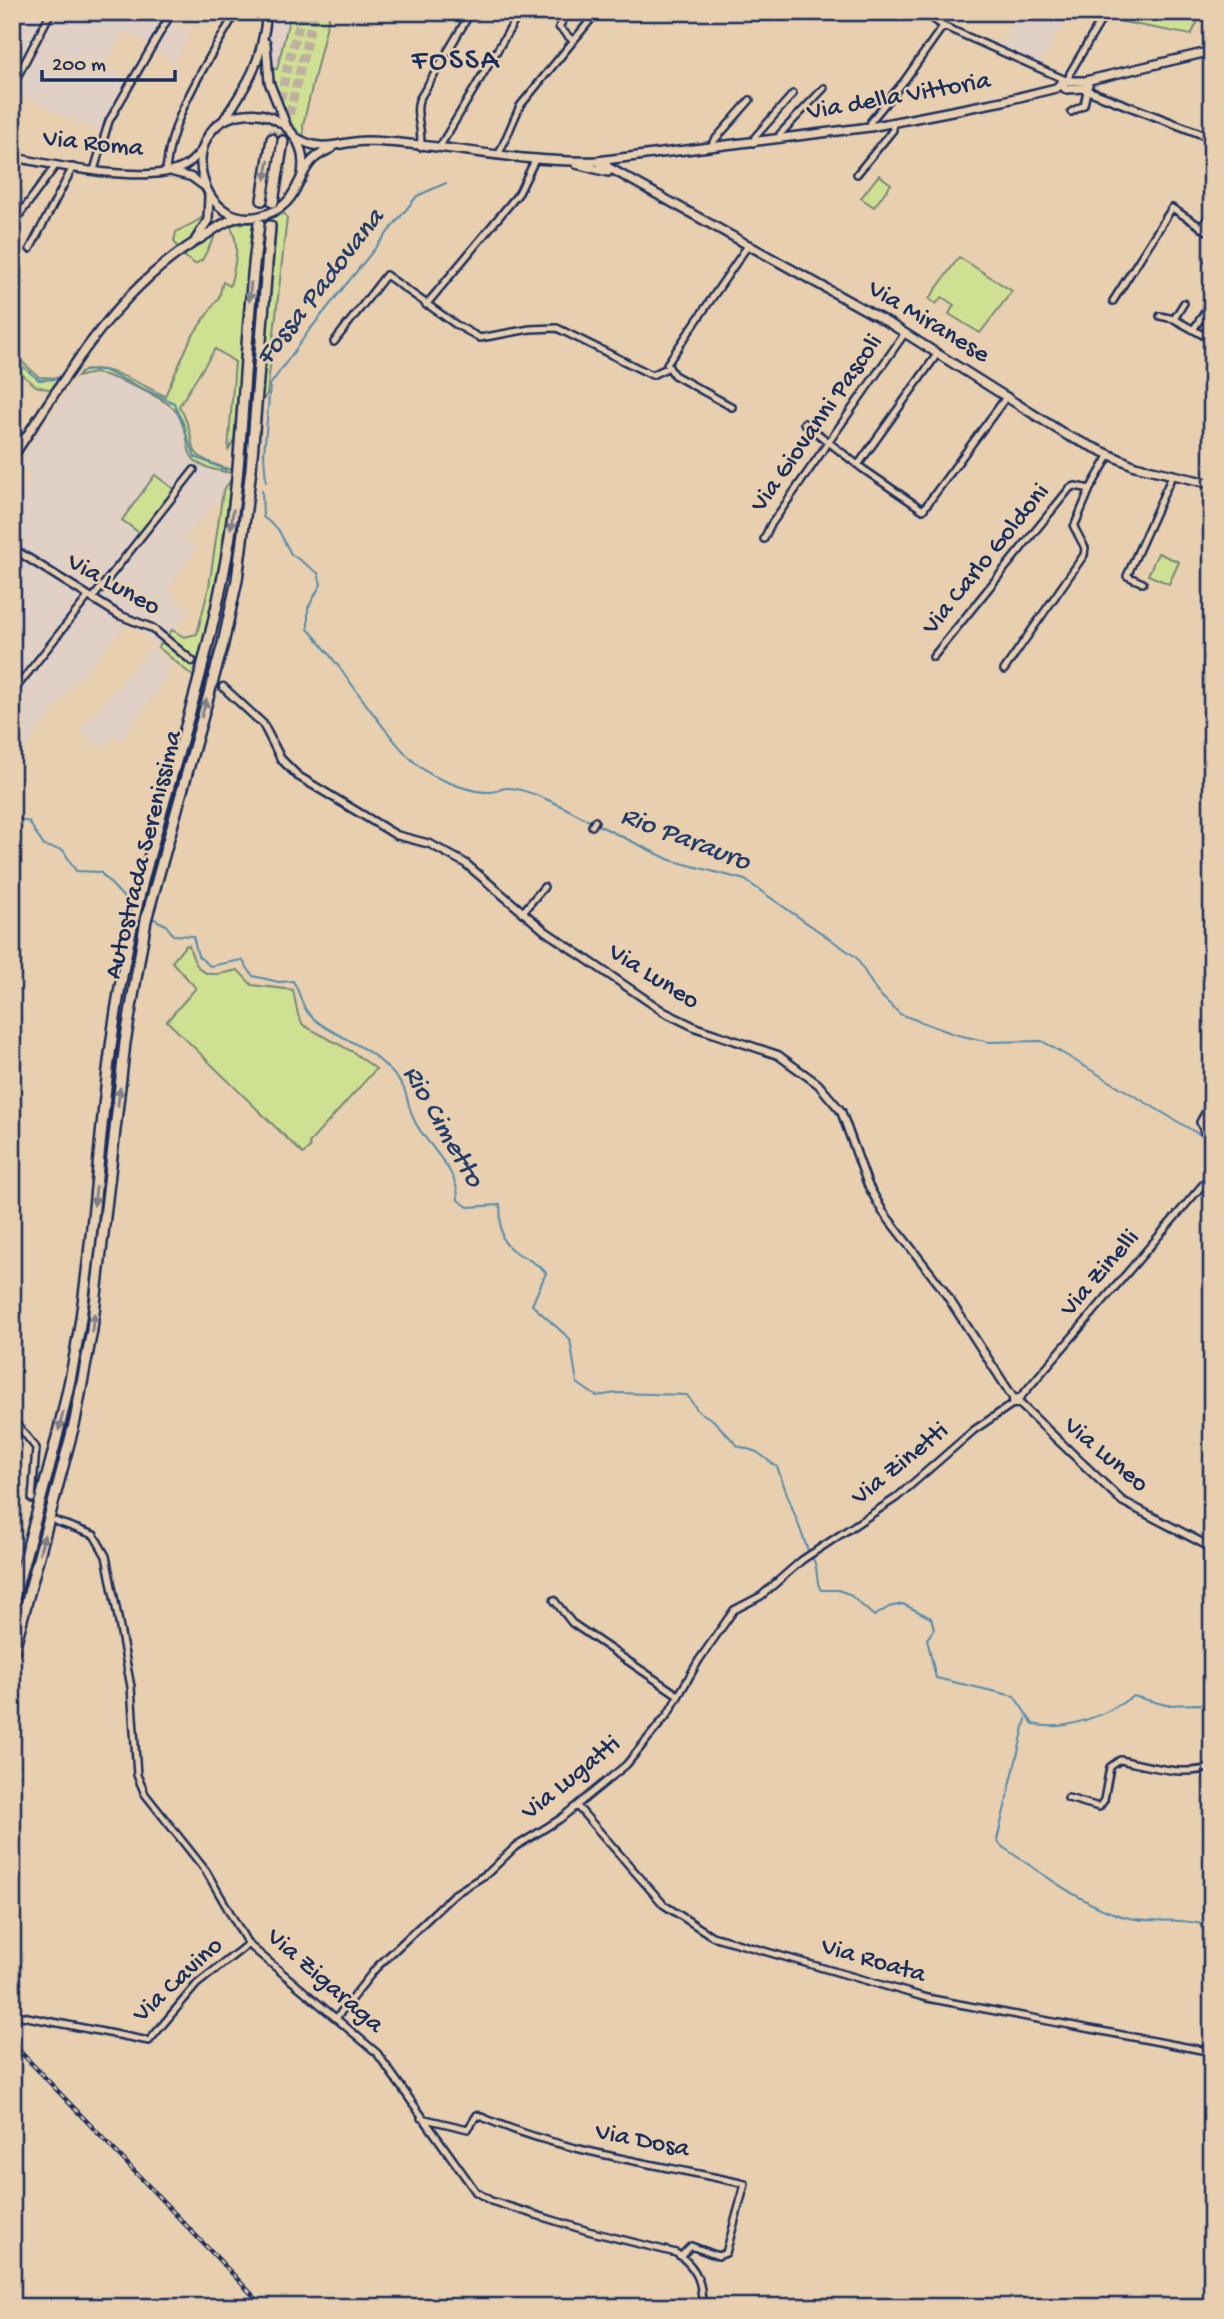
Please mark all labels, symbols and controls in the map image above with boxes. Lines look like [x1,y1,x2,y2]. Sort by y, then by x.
scale bar [42,38,175,82]
district label: FOSSA [411,45,500,80]
text: 200 m [52,54,106,79]
street label: Via della Vittoria [804,66,995,130]
street label: Via Roma [40,124,146,166]
one-way arrow [261,159,272,181]
water label: Fossa Padovana [249,202,393,373]
street label: Via Miranese [861,274,995,372]
one-way arrow [245,281,256,303]
street label: Via Giovanni Pascoli [744,329,891,520]
street label: Via Carlo Goldoni [916,478,1058,643]
one-way arrow [226,508,237,530]
street label: Via Luneo [60,547,165,624]
one-way arrow [200,697,210,718]
street label: Autostrada Serenissima [99,726,191,982]
water label: Rio Parauro [616,800,756,880]
street label: Via Luneo [601,937,704,1018]
water label: Rio Cimetto [394,1060,491,1195]
one-way arrow [113,1085,124,1107]
one-way arrow [90,1186,101,1208]
street label: Via Zinelli [1054,1224,1147,1325]
one-way arrow [88,1311,99,1333]
one-way arrow [55,1410,66,1432]
street label: Via Luneo [1055,1411,1154,1501]
street label: Via Zinetti [845,1417,956,1514]
one-way arrow [38,1533,48,1554]
street label: Via Lugatti [515,1730,628,1829]
street label: Via Zigaraga [258,1922,390,2042]
street label: Via Cavino [127,1931,231,2031]
street label: Via Roata [816,1932,930,1992]
street label: Via Dosa [591,2118,693,2167]

